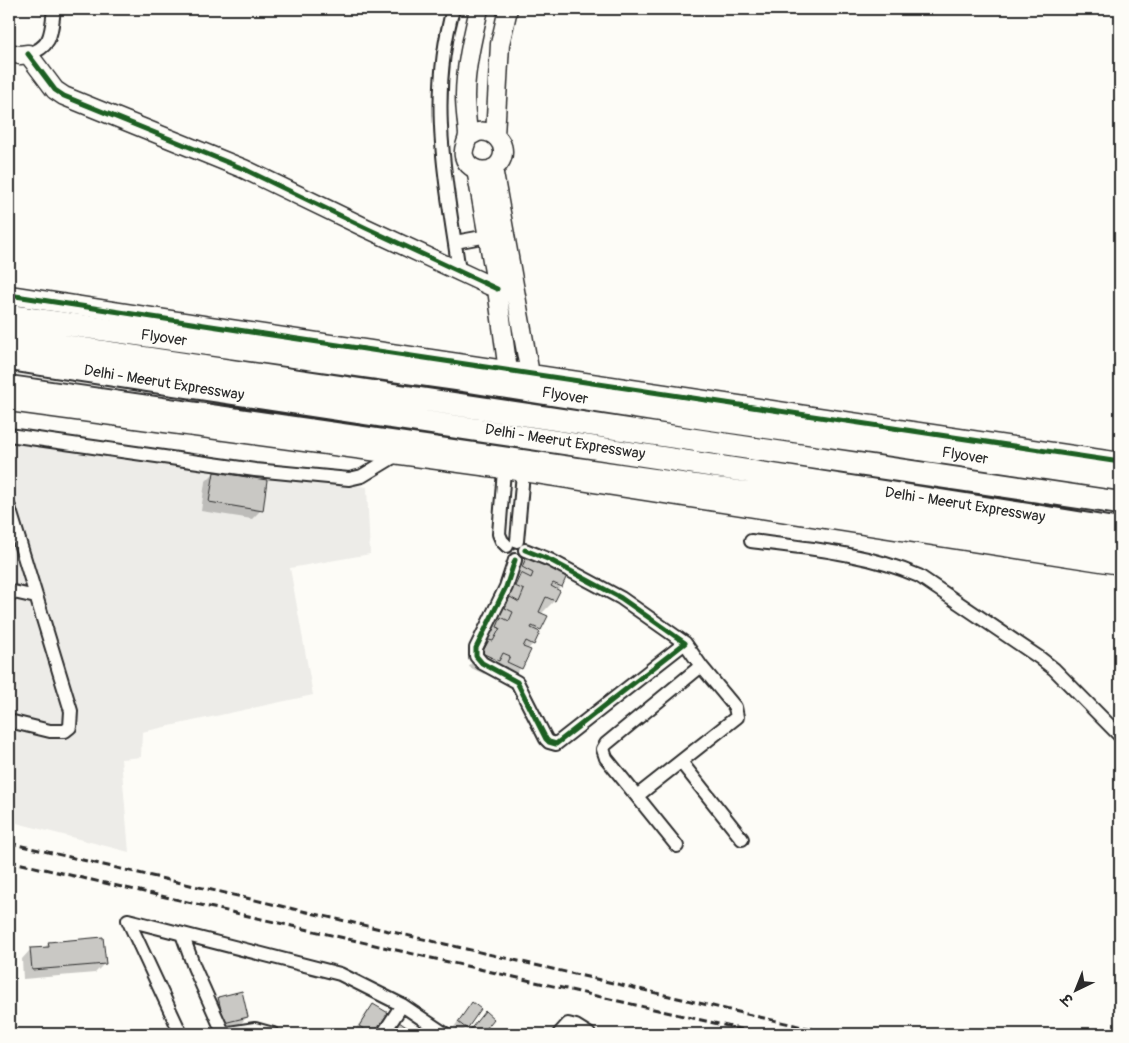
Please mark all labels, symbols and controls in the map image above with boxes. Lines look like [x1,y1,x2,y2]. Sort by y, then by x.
street label: Flyover [140,325,189,351]
street label: Delhi - Meerut Expressway [83,361,246,405]
street label: Flyover [541,383,590,409]
street label: Delhi - Meerut Expressway [484,420,647,464]
street label: Flyover [941,443,990,469]
street label: Delhi - Meerut Expressway [884,483,1047,527]
north arrow [1052,966,1102,1016]
text: उ [1057,989,1078,1010]

